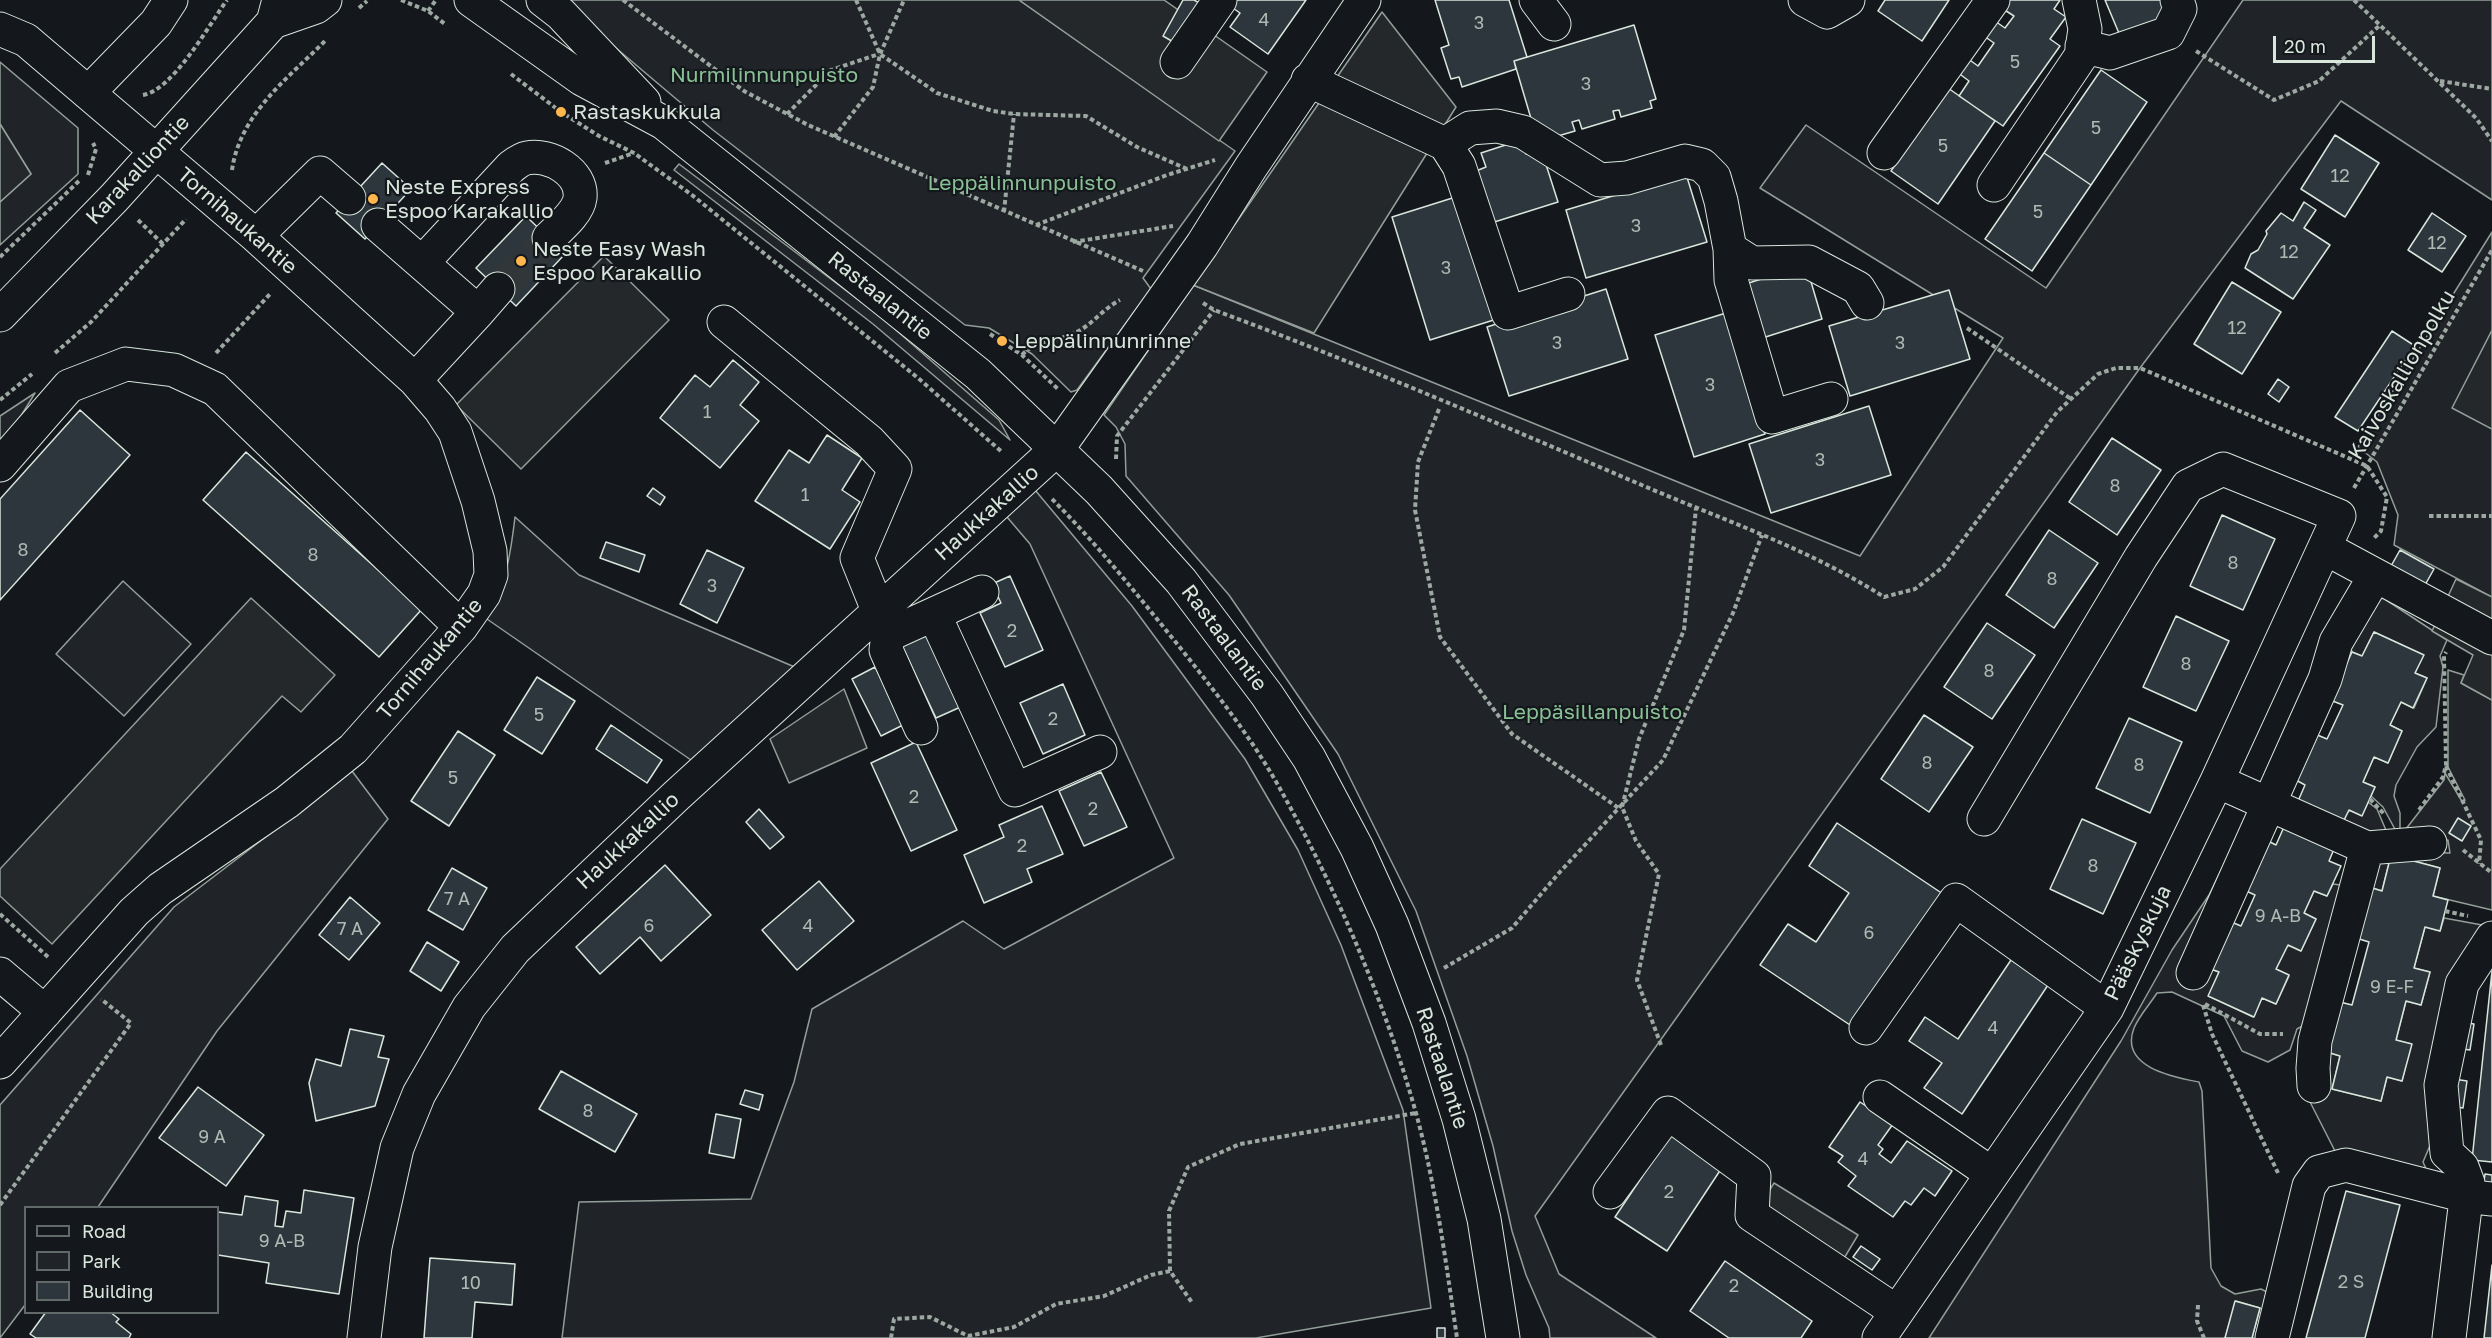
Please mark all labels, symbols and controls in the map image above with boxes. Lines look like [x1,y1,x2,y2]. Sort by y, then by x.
house number: 4 [1259,9,1269,31]
house number: 3 [1474,12,1484,34]
scale bar [2276,24,2378,62]
text: 20 m [2284,35,2326,57]
house number: 5 [2010,51,2020,73]
park label: Nurmilinnunpuisto [670,62,858,88]
house number: 3 [1581,73,1591,95]
place label: Rastaskukkula [573,99,721,125]
marker: Rastaskukkula [554,105,568,119]
street label: Karakalliontie [81,110,195,230]
house number: 5 [2091,117,2101,139]
house number: 5 [1938,135,1948,157]
street label: Tornihaukantie [172,162,302,280]
house number: 12 [2330,165,2350,187]
park label: Leppälinnunpuisto [928,170,1116,196]
place label: Neste Express Espoo Karakallio [385,174,553,224]
marker: Neste Express Espoo Karakallio [366,192,380,206]
house number: 5 [2033,201,2043,223]
house number: 3 [1631,215,1641,237]
house number: 12 [2427,232,2447,254]
place label: Neste Easy Wash Espoo Karakallio [533,236,706,286]
house number: 12 [2279,241,2299,263]
street label: Rastaalantie [823,246,937,346]
marker: Neste Easy Wash Espoo Karakallio [514,254,528,268]
house number: 3 [1441,257,1451,279]
street label: Kaivoskallionpolku [2343,286,2461,464]
house number: 12 [2227,317,2247,339]
place label: Leppälinnunrinne [1014,328,1191,354]
house number: 3 [1552,332,1562,354]
house number: 3 [1895,332,1905,354]
marker: Leppälinnunrinne [995,334,1009,348]
house number: 3 [1705,374,1715,396]
house number: 1 [703,401,711,423]
house number: 3 [1815,449,1825,471]
street label: Haukkakallio [930,460,1044,566]
house number: 8 [2110,475,2120,497]
house number: 1 [801,484,809,506]
house number: 8 [18,539,28,561]
house number: 8 [308,544,318,566]
house number: 8 [2228,552,2238,574]
house number: 8 [2047,568,2057,590]
house number: 3 [707,575,717,597]
street label: Rastaalantie [1176,580,1272,696]
street label: Tornihaukantie [372,593,488,725]
house number: 2 [1007,620,1017,642]
house number: 8 [2181,653,2191,675]
house number: 8 [1984,660,1994,682]
park label: Leppäsillanpuisto [1502,699,1682,725]
house number: 5 [534,704,544,726]
house number: 2 [1048,708,1058,730]
house number: 8 [1922,752,1932,774]
house number: 8 [2134,754,2144,776]
house number: 5 [448,767,458,789]
house number: 2 [909,786,919,808]
street label: Haukkakallio [571,787,685,895]
house number: 2 [1088,798,1098,820]
house number: 2 [1017,835,1027,857]
house number: 8 [2088,855,2098,877]
street label: Pääskyskuja [2099,881,2177,1005]
house number: 7 A [444,888,470,910]
house number: 9 A-B [2255,905,2301,927]
house number: 6 [644,915,654,937]
house number: 4 [803,915,813,937]
house number: 7 A [337,918,363,940]
house number: 6 [1864,922,1874,944]
house number: 9 E-F [2370,976,2414,998]
street label: Rastaalantie [1410,1004,1474,1132]
house number: 4 [1988,1017,1998,1039]
house number: 8 [583,1100,593,1122]
house number: 9 A [198,1126,226,1148]
house number: 4 [1858,1148,1868,1170]
house number: 2 [1664,1181,1674,1203]
legend [24,1206,219,1314]
text: Road [82,1220,126,1242]
house number: 9 A-B [259,1230,305,1252]
text: Park [82,1250,121,1272]
house number: 2 S [2338,1271,2364,1293]
house number: 10 [461,1272,481,1294]
house number: 2 [1729,1275,1739,1297]
text: Building [82,1280,153,1302]

